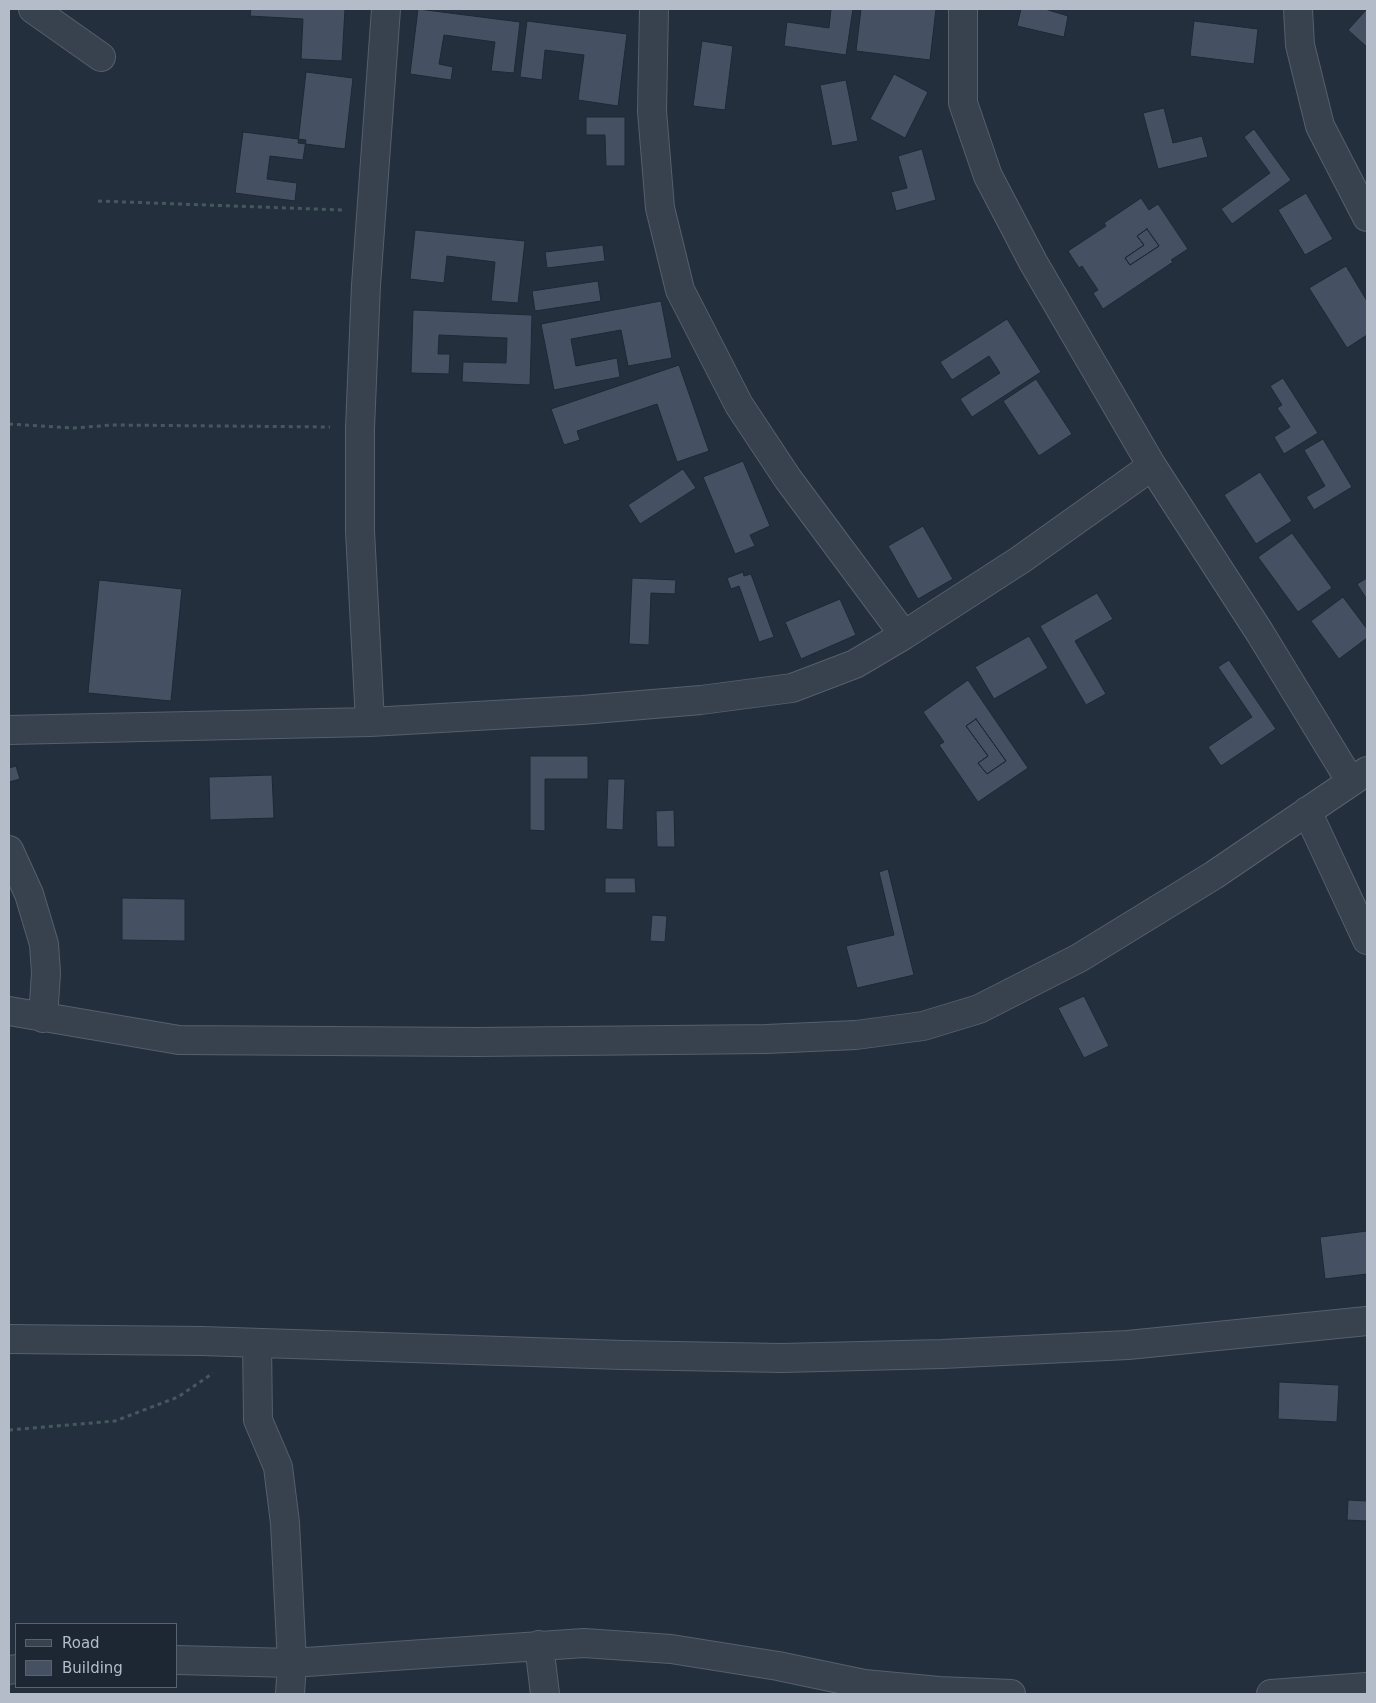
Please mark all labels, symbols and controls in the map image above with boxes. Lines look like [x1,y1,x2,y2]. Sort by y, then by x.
legend [15,1623,178,1688]
text: Road [62,1634,100,1652]
text: Building [62,1659,123,1677]

